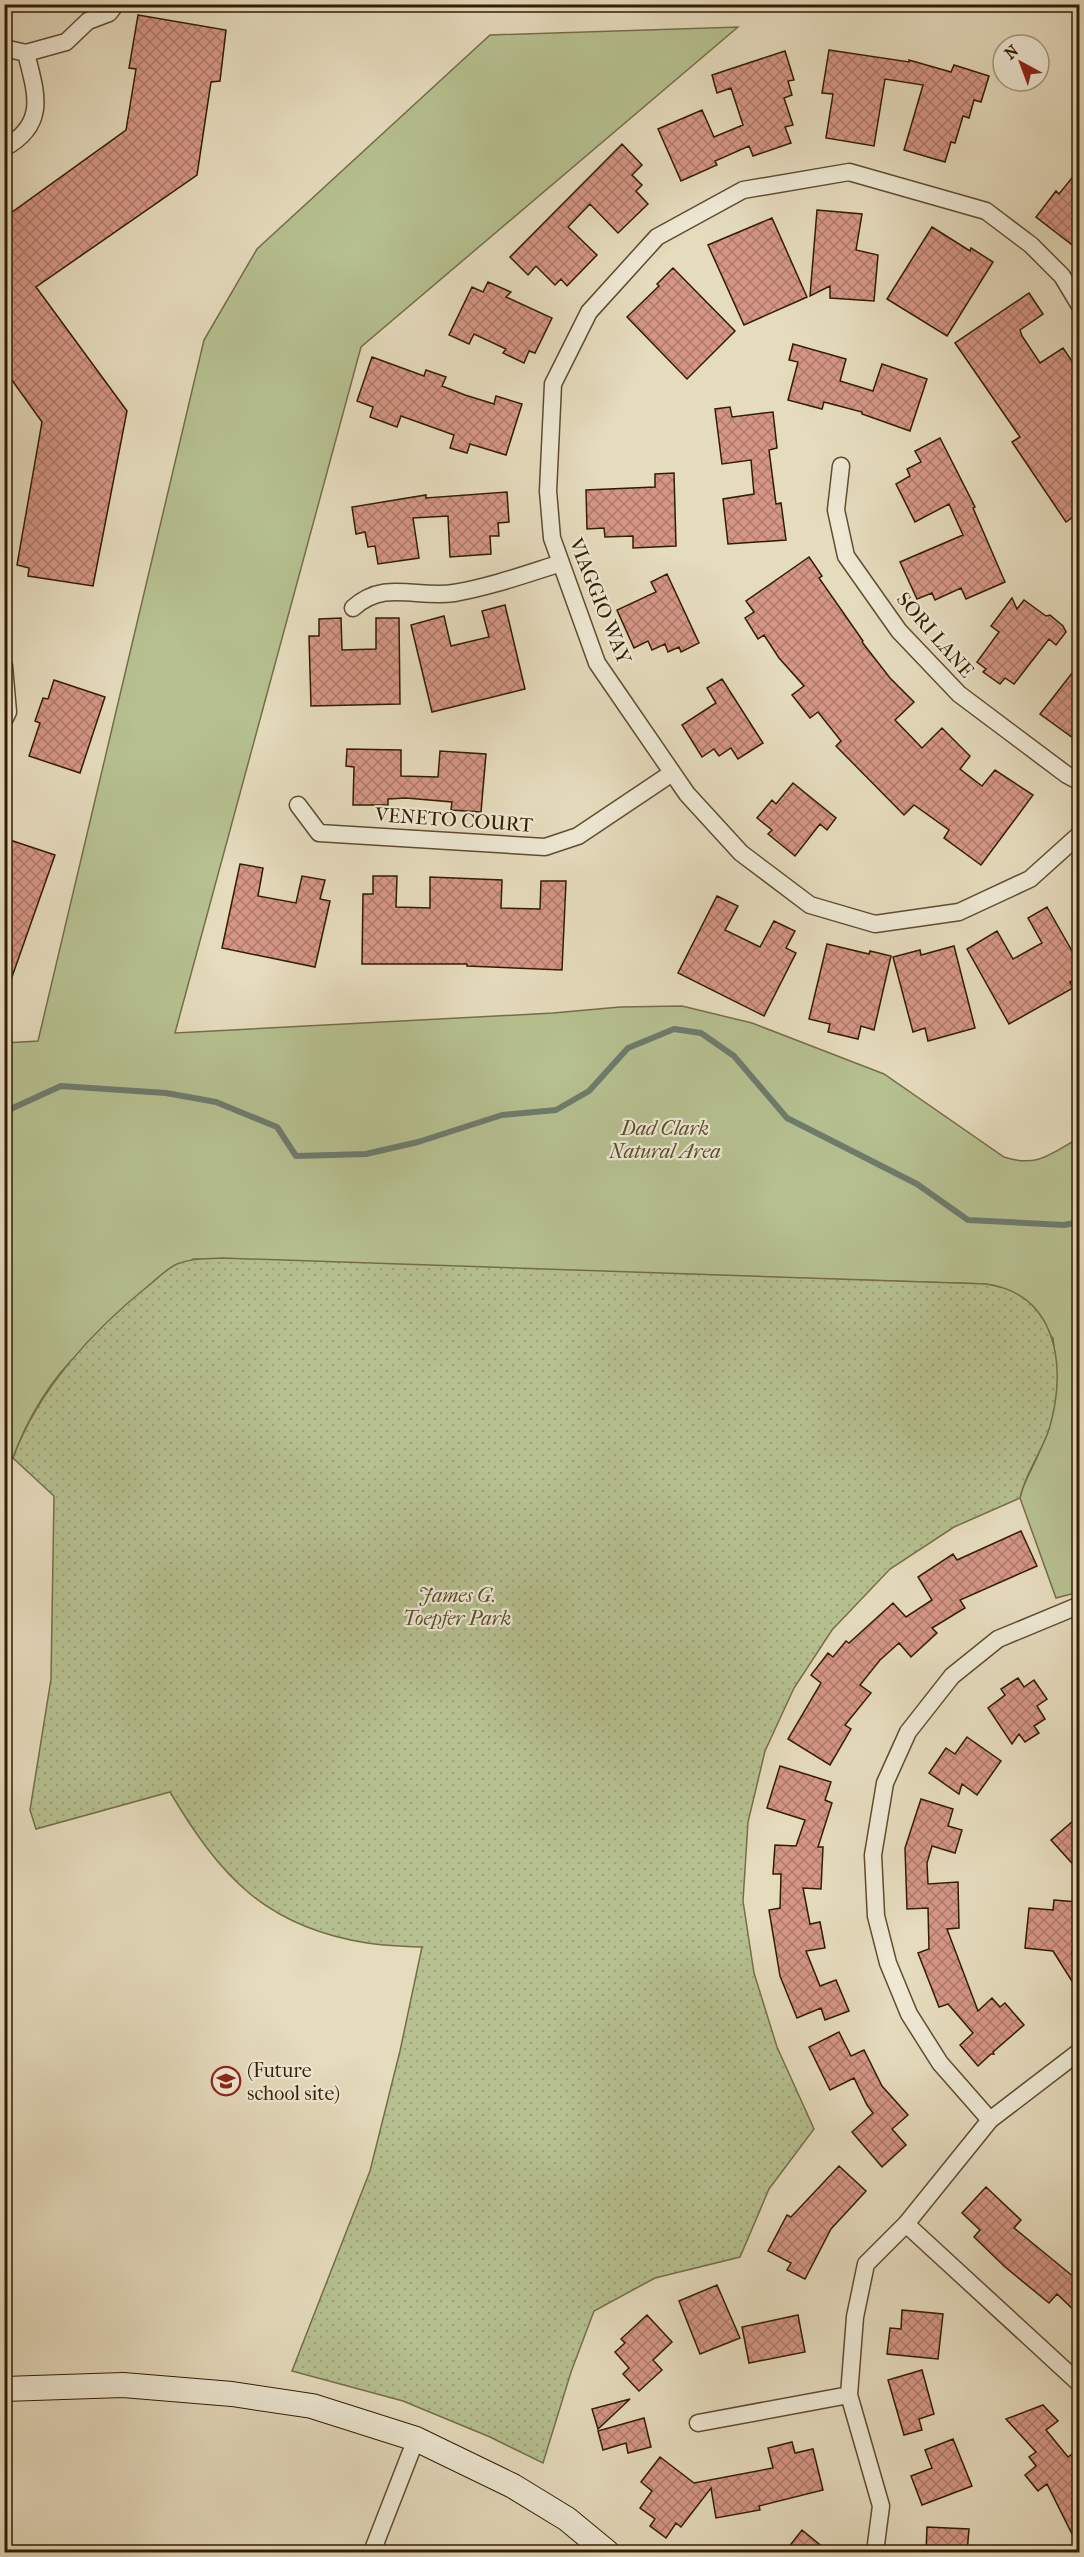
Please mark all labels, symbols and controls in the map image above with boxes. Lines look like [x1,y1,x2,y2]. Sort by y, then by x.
north arrow [991,33,1051,93]
text: N [1001,40,1023,63]
street label: VIAGGIO WAY [564,534,636,669]
street label: SORI LANE [892,588,978,682]
street label: VENETO COURT [373,803,534,837]
park label: Dad Clark Natural Area [608,1117,721,1163]
park label: James G. Toepfer Park [403,1584,511,1630]
place label: (Future school site) [247,2059,340,2105]
school or university icon: (Future school site) [210,2065,242,2097]

